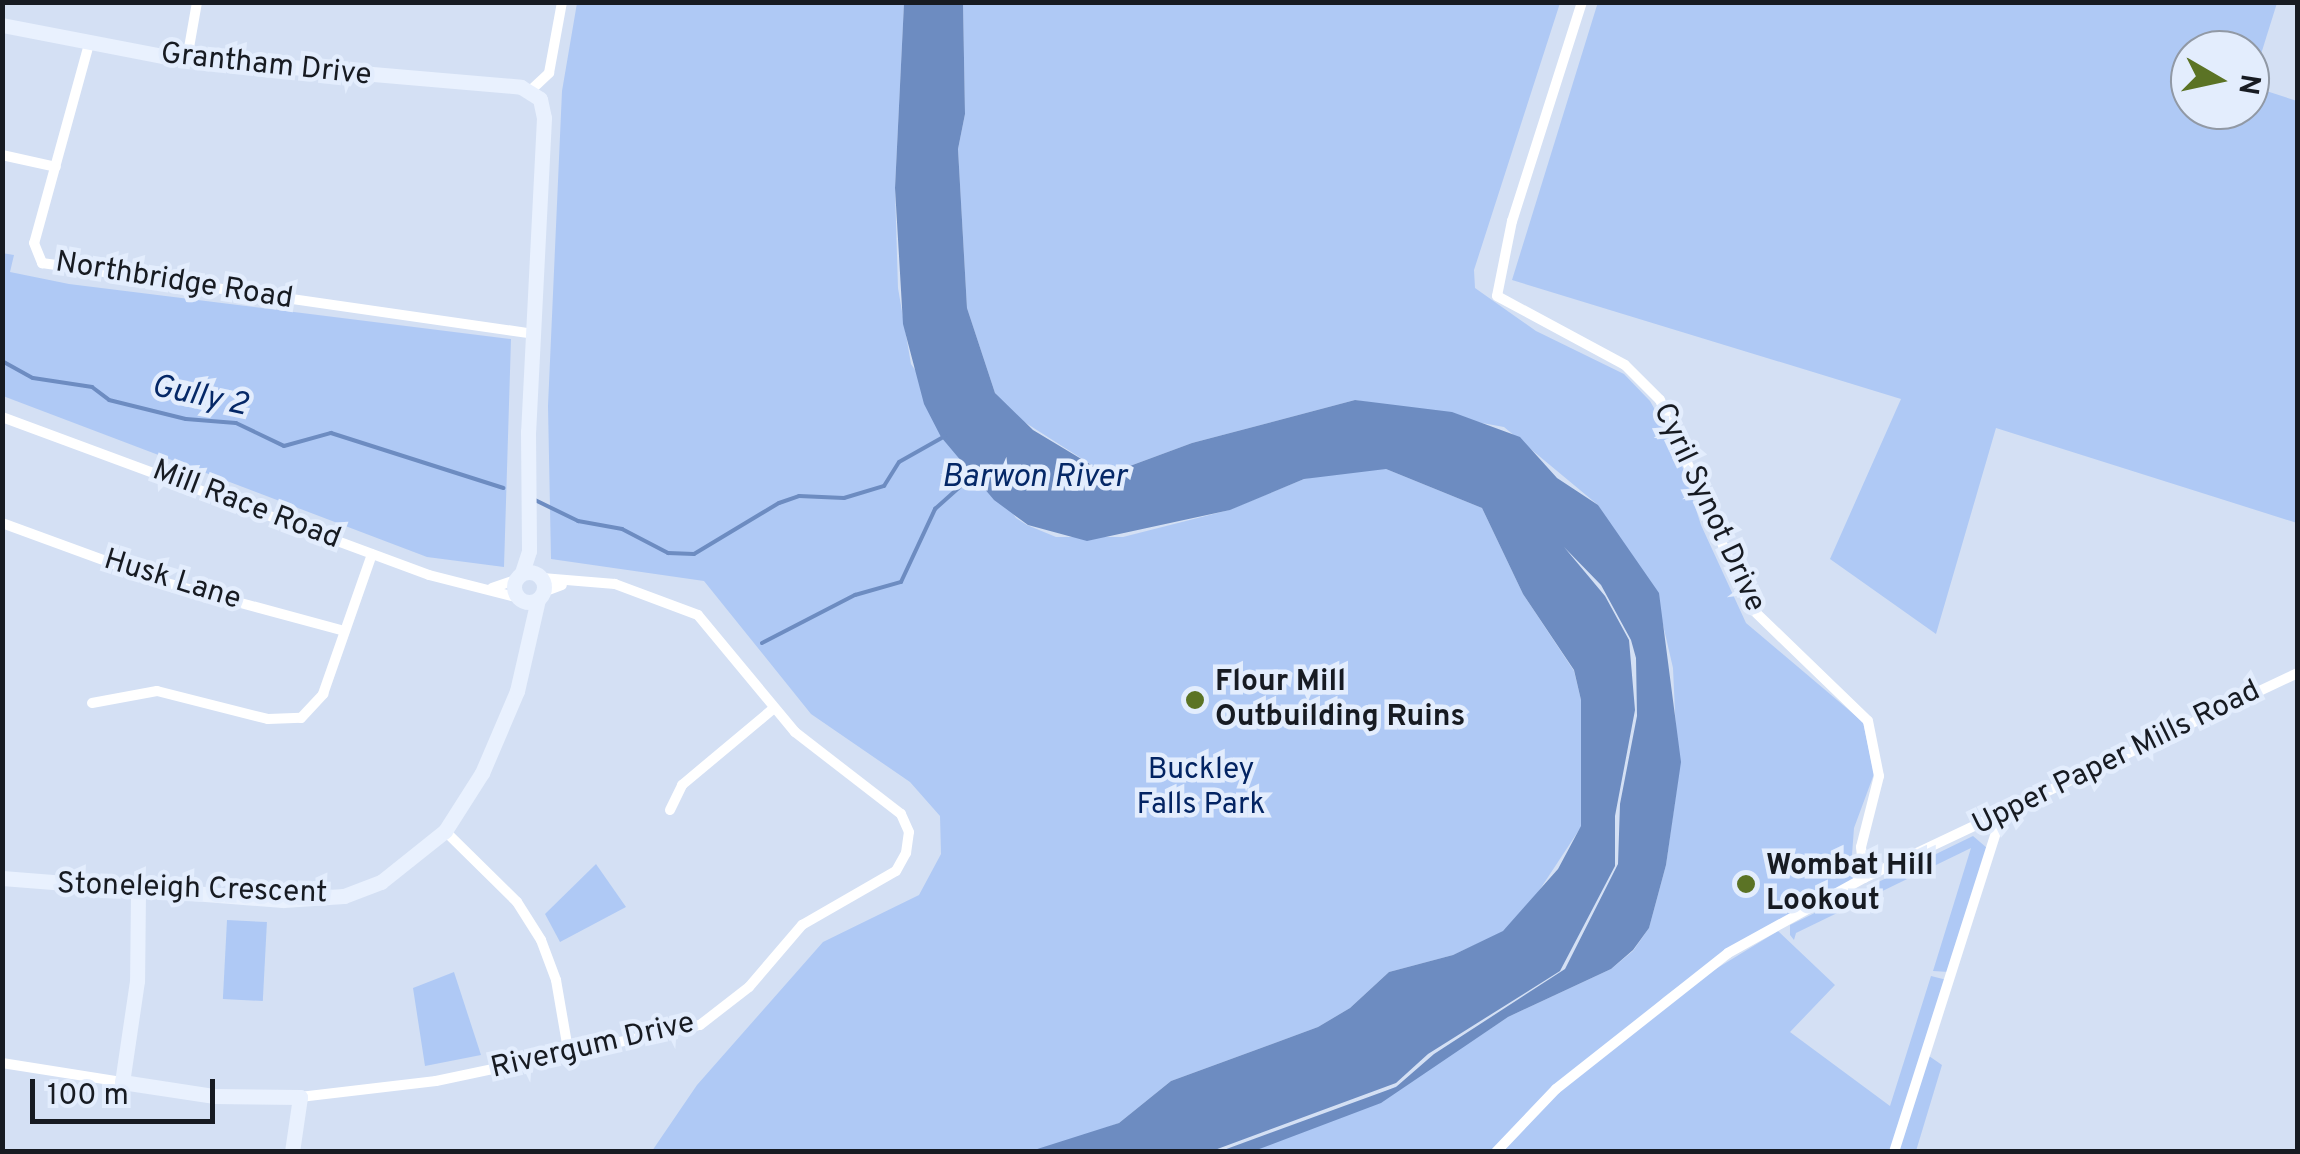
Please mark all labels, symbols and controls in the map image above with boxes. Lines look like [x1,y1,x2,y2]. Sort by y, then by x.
north arrow [2170,30,2270,130]
street label: Grantham Drive [159,37,373,95]
text: N [2228,72,2267,97]
street label: Northbridge Road [53,245,295,319]
water label: Gully 2 [148,368,250,426]
street label: Cyril Synot Drive [1644,398,1772,618]
street label: Mill Race Road [147,454,345,558]
water label: Barwon River [942,459,1126,497]
street label: Husk Lane [99,543,245,619]
place label: Flour Mill Outbuilding Ruins [1215,665,1465,736]
street label: Upper Paper Mills Road [1967,674,2267,844]
marker: Flour Mill Outbuilding Ruins [1184,689,1206,711]
park label: Buckley Falls Park [1137,753,1265,824]
place label: Wombat Hill Lookout [1766,849,1934,920]
street label: Stoneleigh Crescent [56,867,328,913]
marker: Wombat Hill Lookout [1735,873,1757,895]
street label: Rivergum Drive [488,1006,698,1088]
scale bar [35,1059,220,1121]
text: 100 m [47,1078,129,1115]

